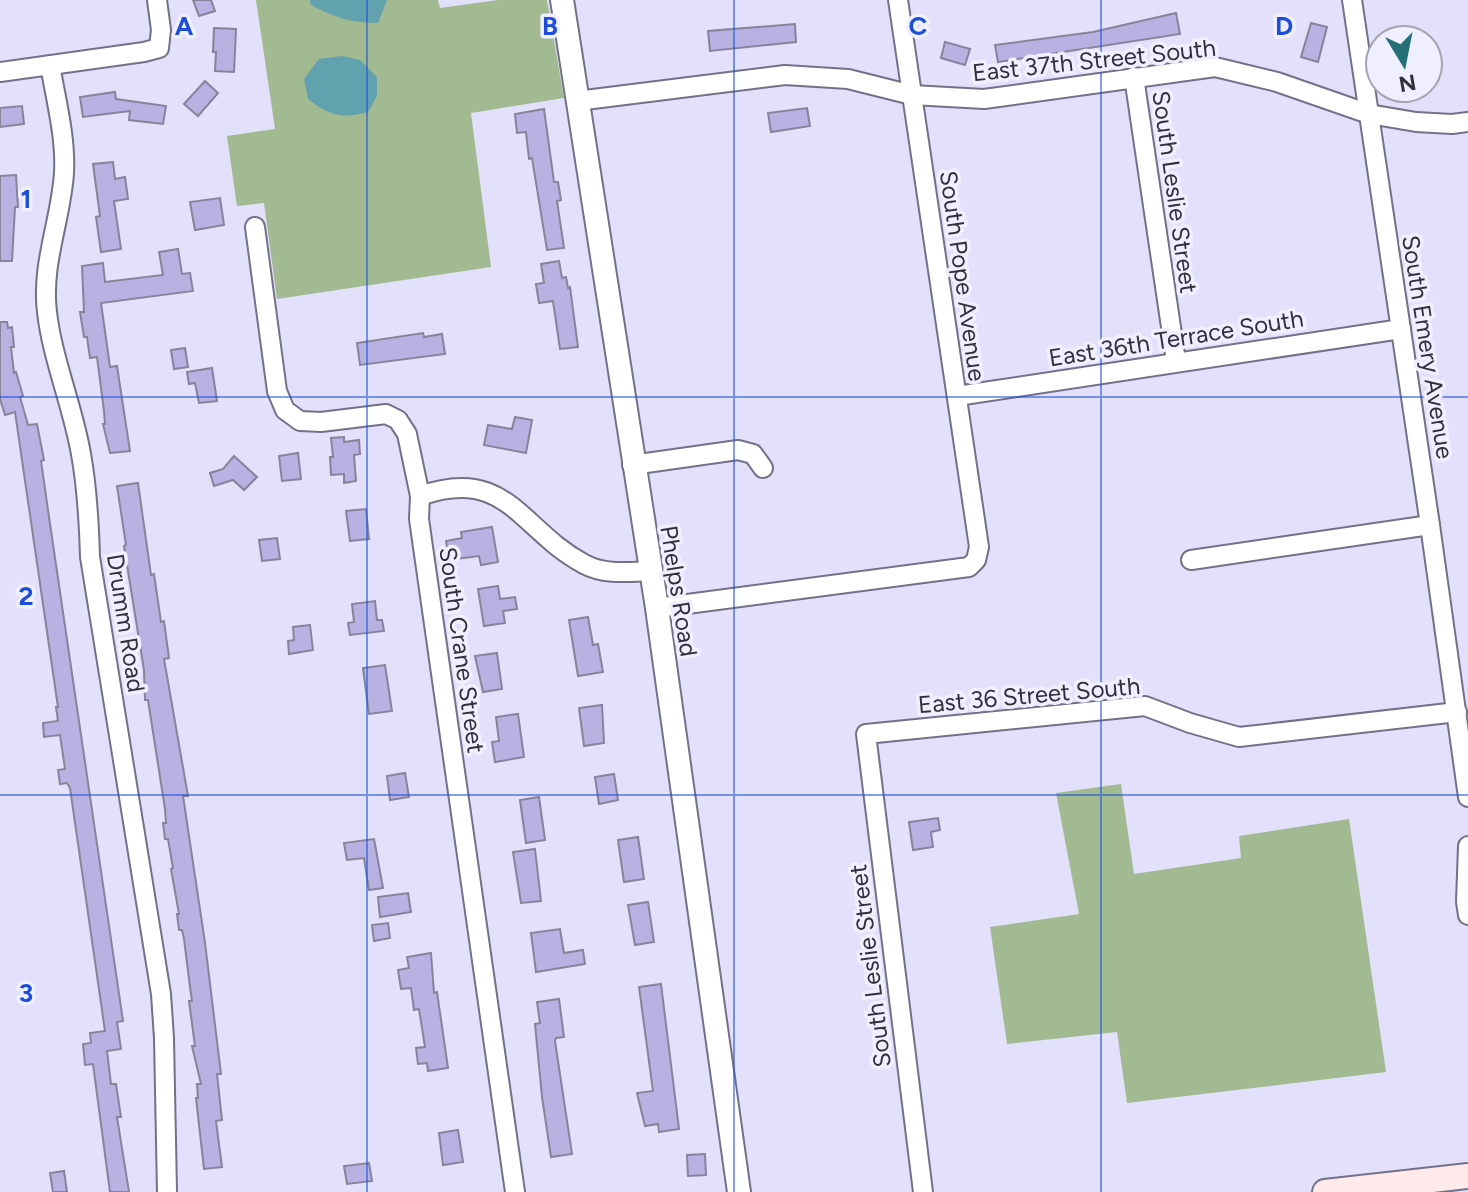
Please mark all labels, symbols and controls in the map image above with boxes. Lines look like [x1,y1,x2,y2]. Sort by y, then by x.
text: A [175,10,194,42]
text: B [542,10,558,42]
text: C [909,10,928,42]
text: D [1275,10,1293,42]
north arrow [1364,24,1444,104]
street label: East 37th Street South [971,33,1217,87]
text: N [1397,68,1418,98]
street label: South Leslie Street [1146,89,1204,295]
street label: South Pope Avenue [934,169,992,383]
text: 1 [21,183,31,215]
street label: South Emery Avenue [1396,233,1460,461]
street label: East 36th Terrace South [1047,304,1305,372]
street label: Phelps Road [654,523,704,659]
street label: South Crane Street [433,545,491,755]
street label: Drumm Road [101,552,151,694]
text: 2 [18,580,34,612]
street label: East 36 Street South [917,671,1141,719]
street label: South Leslie Street [843,863,897,1069]
text: 3 [19,977,33,1009]

